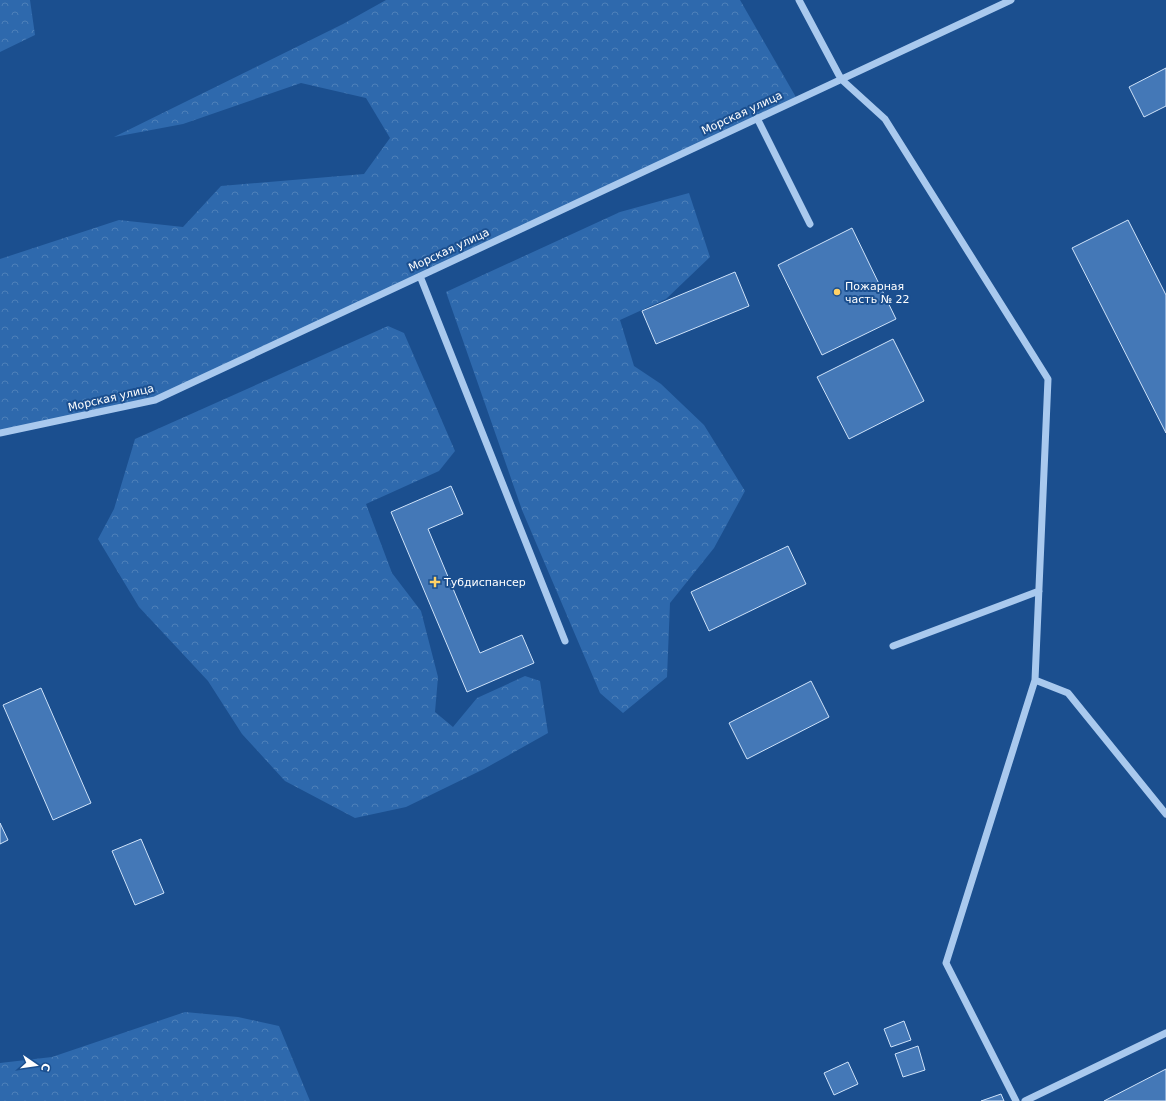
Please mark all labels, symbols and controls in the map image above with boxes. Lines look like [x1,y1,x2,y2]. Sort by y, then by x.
street label: Морская улица [700,89,784,137]
street label: Морская улица [407,226,491,274]
place label: Пожарная часть № 22 [845,280,910,306]
marker: Пожарная часть № 22 [832,287,842,297]
street label: Морская улица [67,382,155,414]
marker: Тубдиспансер [429,576,441,588]
place label: Тубдиспансер [443,576,526,589]
north arrow [16,1045,56,1085]
text: С [38,1062,52,1073]

